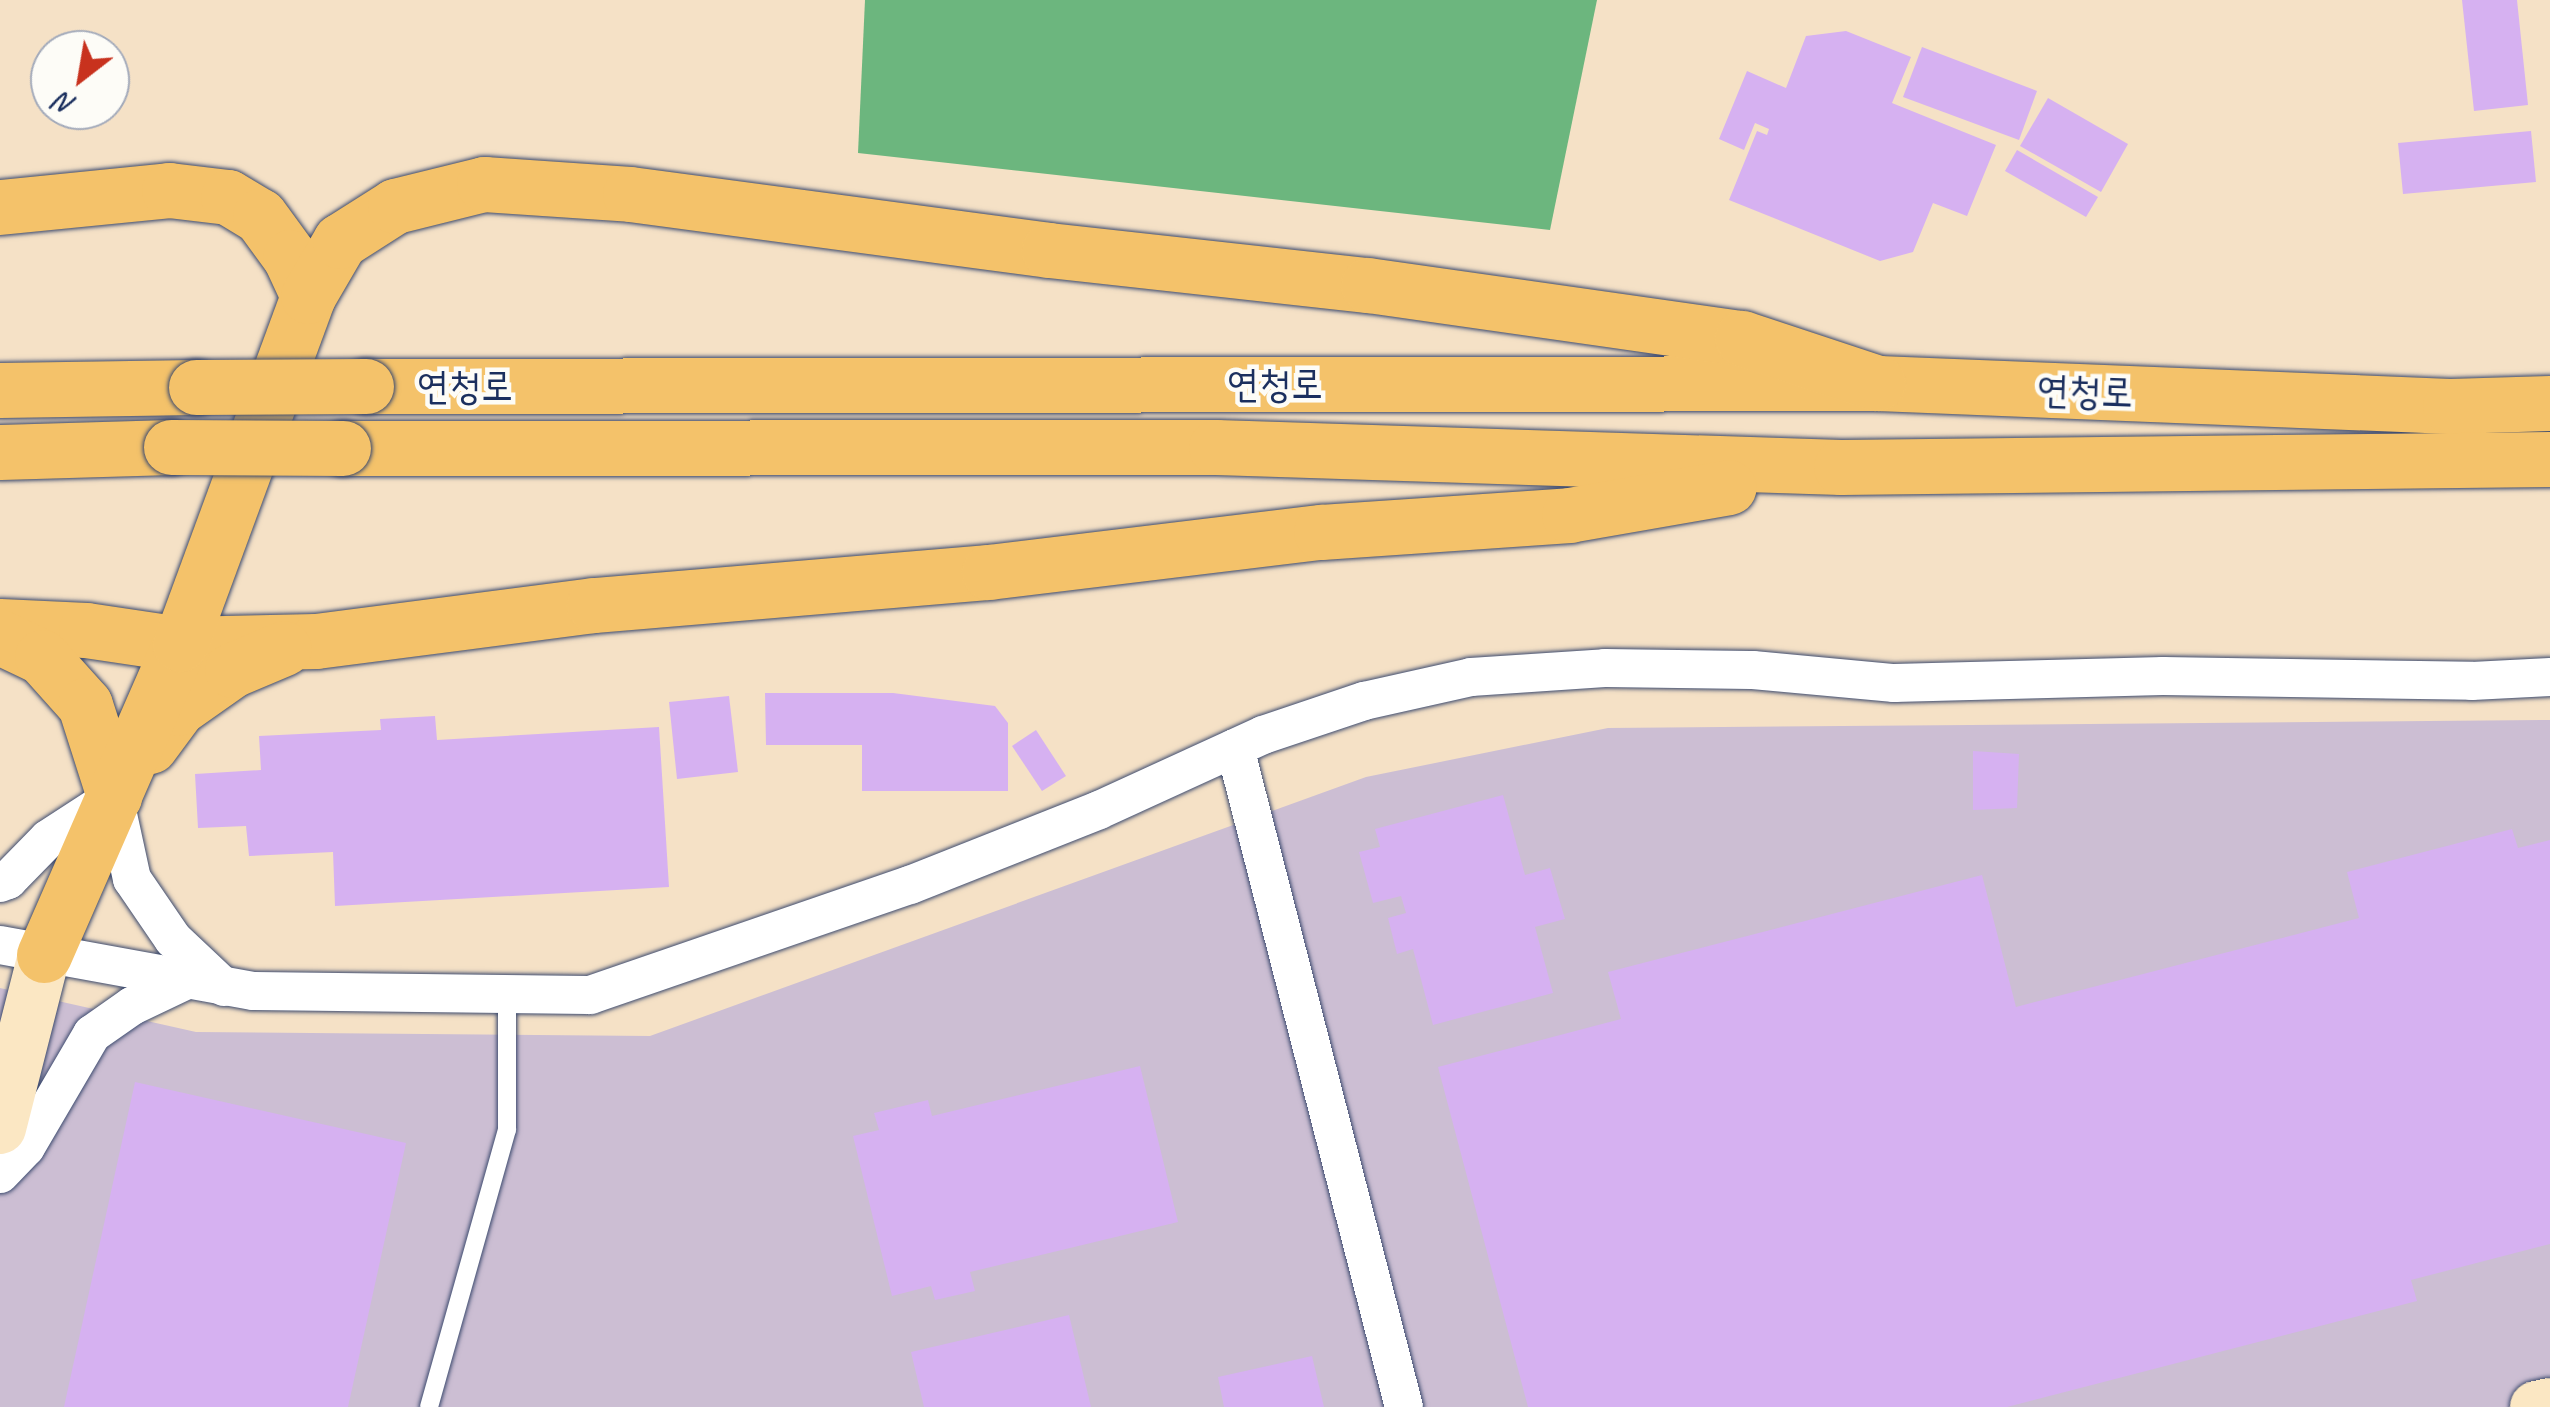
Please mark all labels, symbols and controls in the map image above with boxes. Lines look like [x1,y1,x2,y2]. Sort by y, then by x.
north arrow [30,30,130,130]
text: N [49,85,82,124]
street label: 연청로 [1227,360,1323,408]
street label: 연청로 [417,362,513,410]
street label: 연청로 [2036,365,2134,417]

